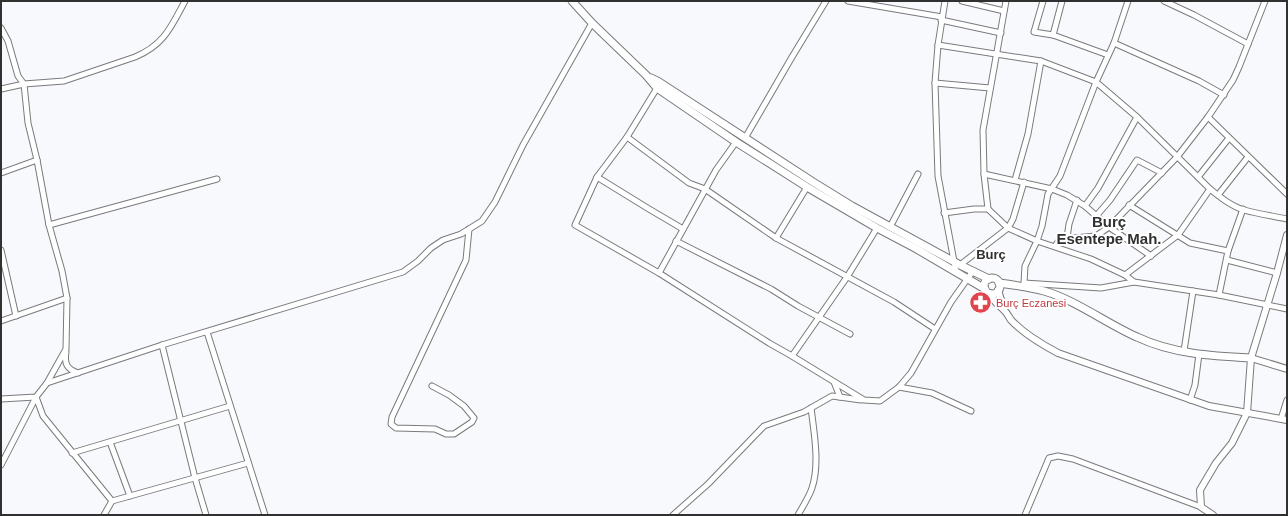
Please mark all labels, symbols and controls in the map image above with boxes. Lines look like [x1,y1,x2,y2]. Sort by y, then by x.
district label: Burç Esentepe Mah. [1056,213,1162,247]
district label: Burç [976,247,1006,262]
pharmacy icon: Burç Eczanesi [967,290,993,316]
place label: Burç Eczanesi [996,297,1066,309]

